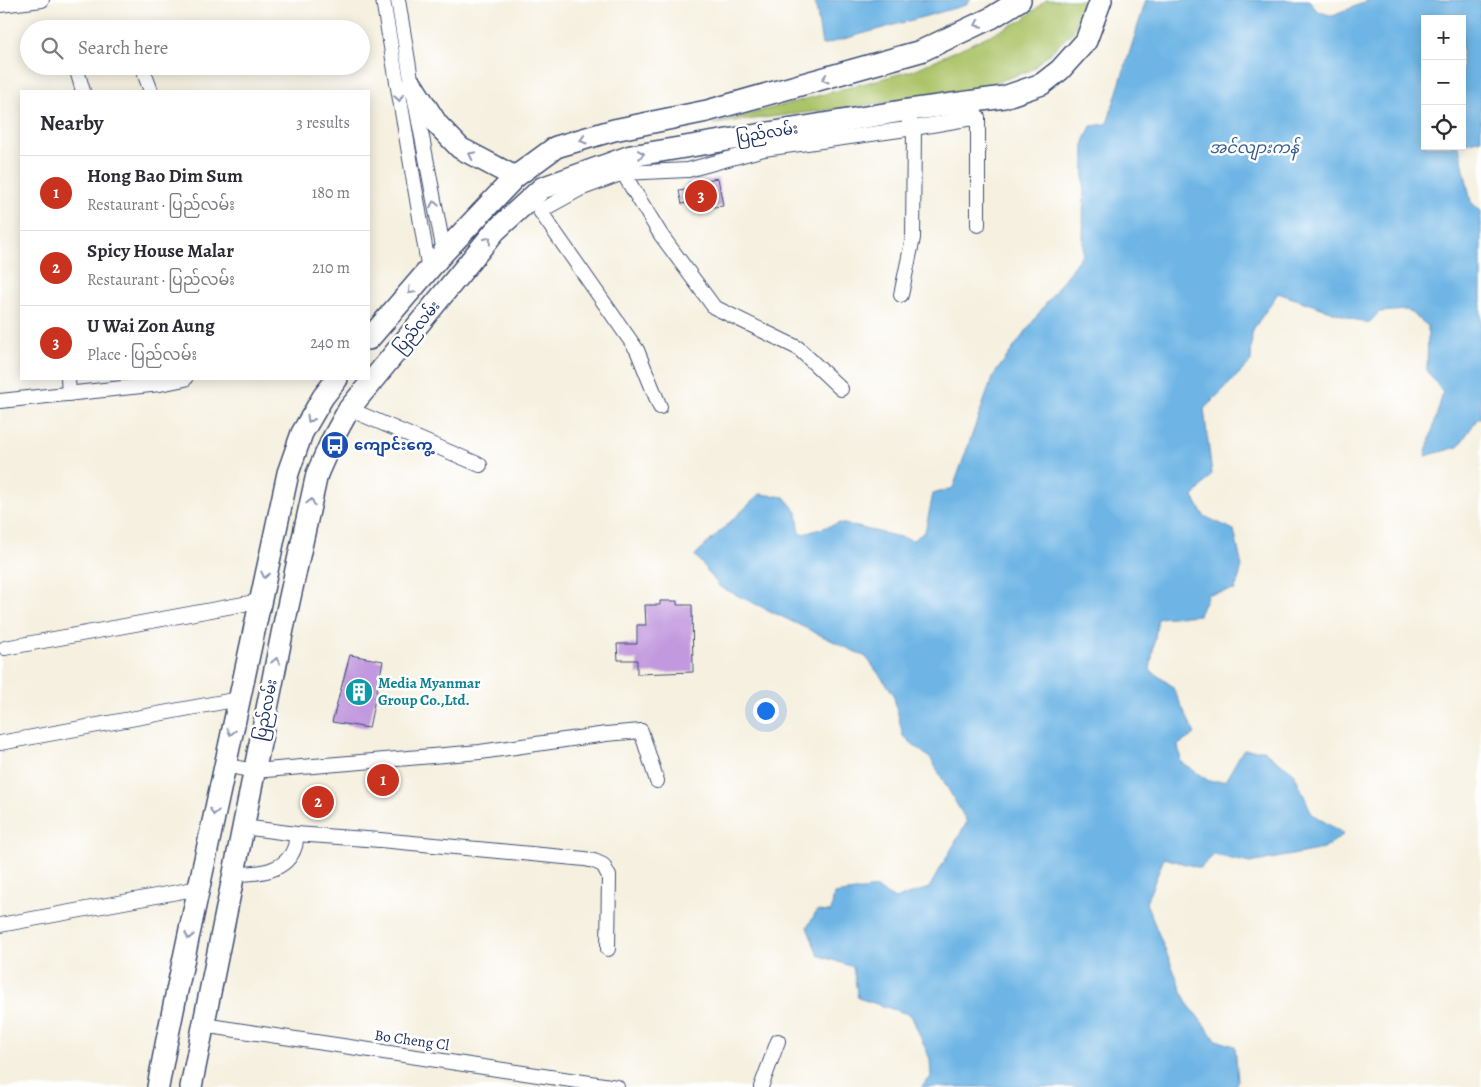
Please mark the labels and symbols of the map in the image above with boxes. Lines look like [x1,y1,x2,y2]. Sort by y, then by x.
one-way arrow [974,18,983,28]
one-way arrow [822,73,830,83]
one-way arrow [394,94,404,102]
street label: ပြည်လမ်း [735,118,800,150]
one-way arrow [579,134,588,144]
water label: အင်လျားကန် [1209,136,1301,161]
one-way arrow [637,150,645,160]
one-way arrow [468,151,477,161]
pin: 3 [685,177,717,215]
one-way arrow [430,200,440,209]
one-way arrow [483,237,491,246]
one-way arrow [408,285,417,294]
street label: ပြည်လမ်း [390,296,446,359]
one-way arrow [306,414,316,423]
bus stop icon: ကျောင်းကွေ့ [320,430,350,460]
place label: ကျောင်းကွေ့ [354,435,435,457]
one-way arrow [305,498,316,507]
one-way arrow [260,570,271,579]
one-way arrow [270,656,281,665]
place label: Media Myanmar Group Co.,Ltd. [378,673,480,710]
street label: ပြည်လမ်း [250,677,284,743]
building icon: Media Myanmar Group Co.,Ltd. [344,677,374,707]
your location [753,698,779,724]
one-way arrow [226,727,237,736]
pin: 1 [367,761,399,799]
pin: 2 [302,783,334,821]
one-way arrow [210,808,220,817]
one-way arrow [184,931,195,940]
street label: Bo Cheng Cl [373,1025,451,1055]

